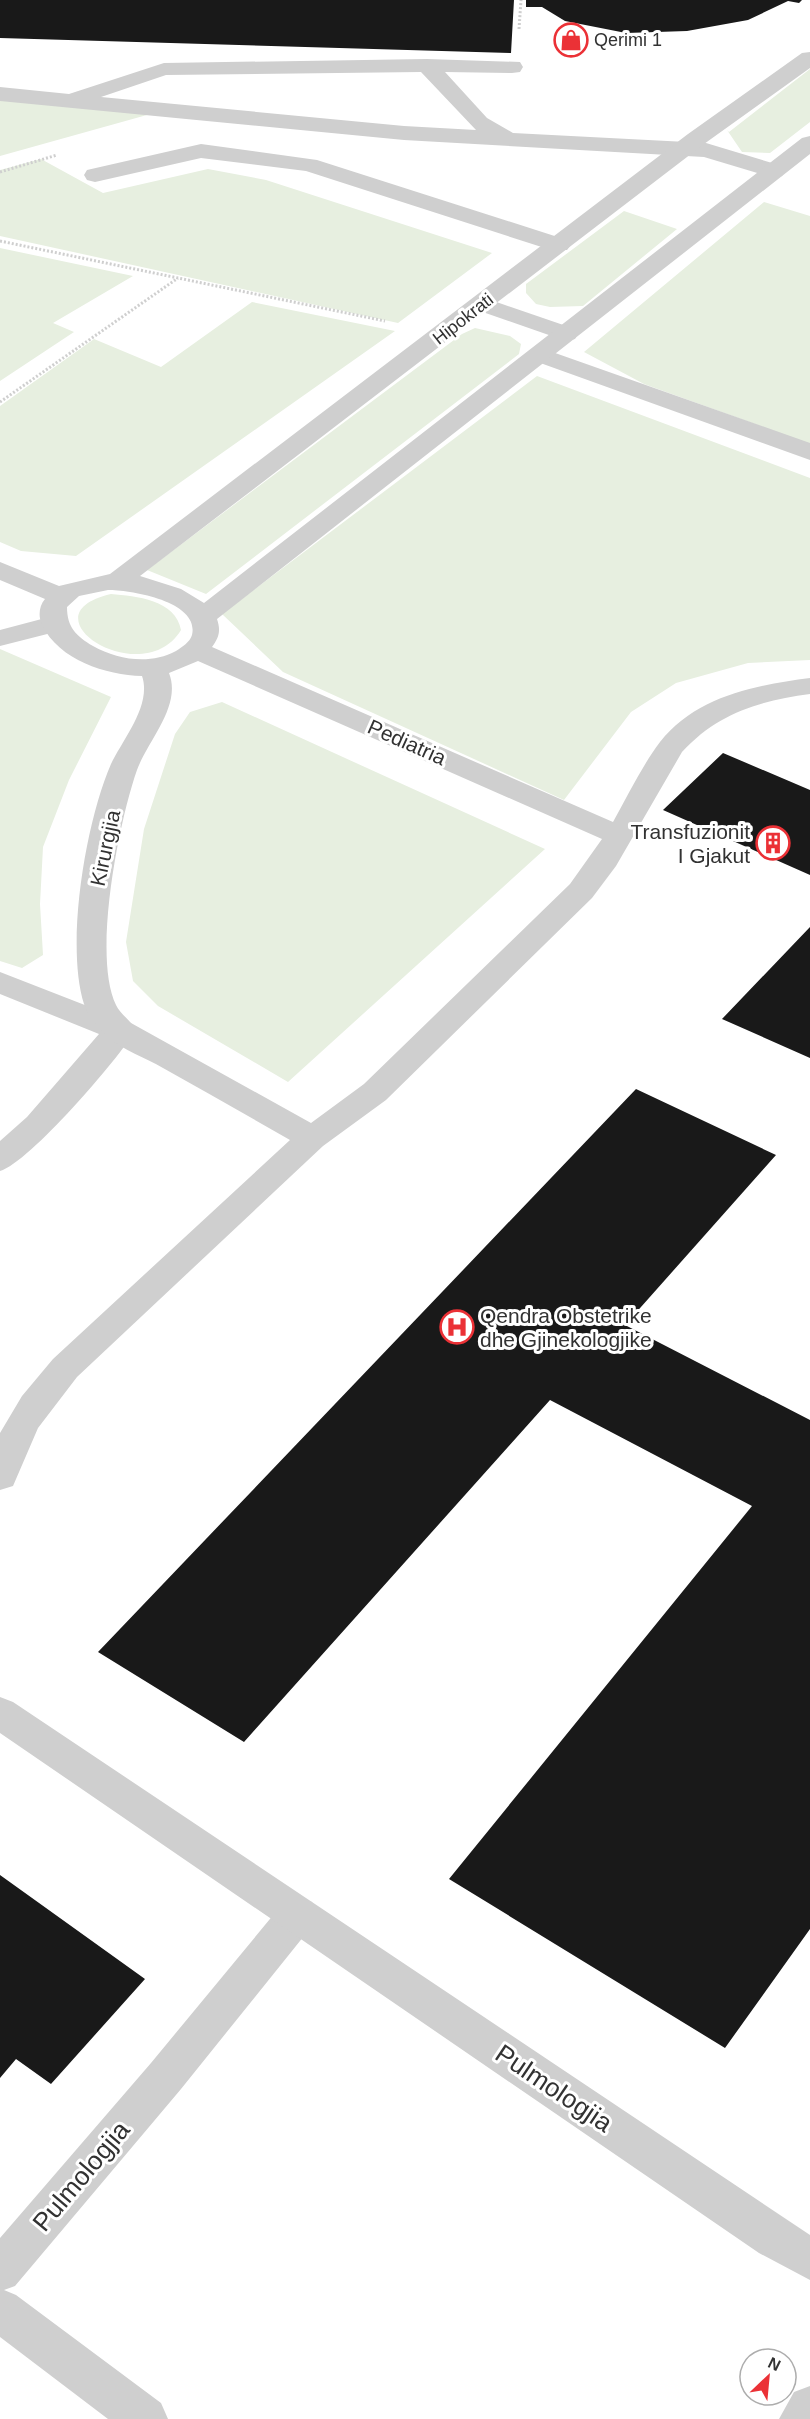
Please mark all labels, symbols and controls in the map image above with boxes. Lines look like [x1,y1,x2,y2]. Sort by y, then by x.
shop icon: Qerimi 1 [553,22,589,58]
place label: Qerimi 1 [594,30,662,50]
street label: Hipokrati [429,289,497,349]
street label: Pediatria [364,715,450,769]
street label: Kirurgjia [86,808,124,888]
place label: Transfuzionit I Gjakut [631,820,750,867]
building icon: Transfuzionit I Gjakut [755,825,791,861]
place label: Qendra Obstetrike dhe Gjinekologjike [480,1304,652,1351]
hospital icon: Qendra Obstetrike dhe Gjinekologjike [439,1309,475,1345]
street label: Pulmologjia [490,2038,619,2138]
street label: Pulmologjia [26,2114,136,2237]
north arrow [738,2347,798,2407]
text: N [765,2354,783,2374]

